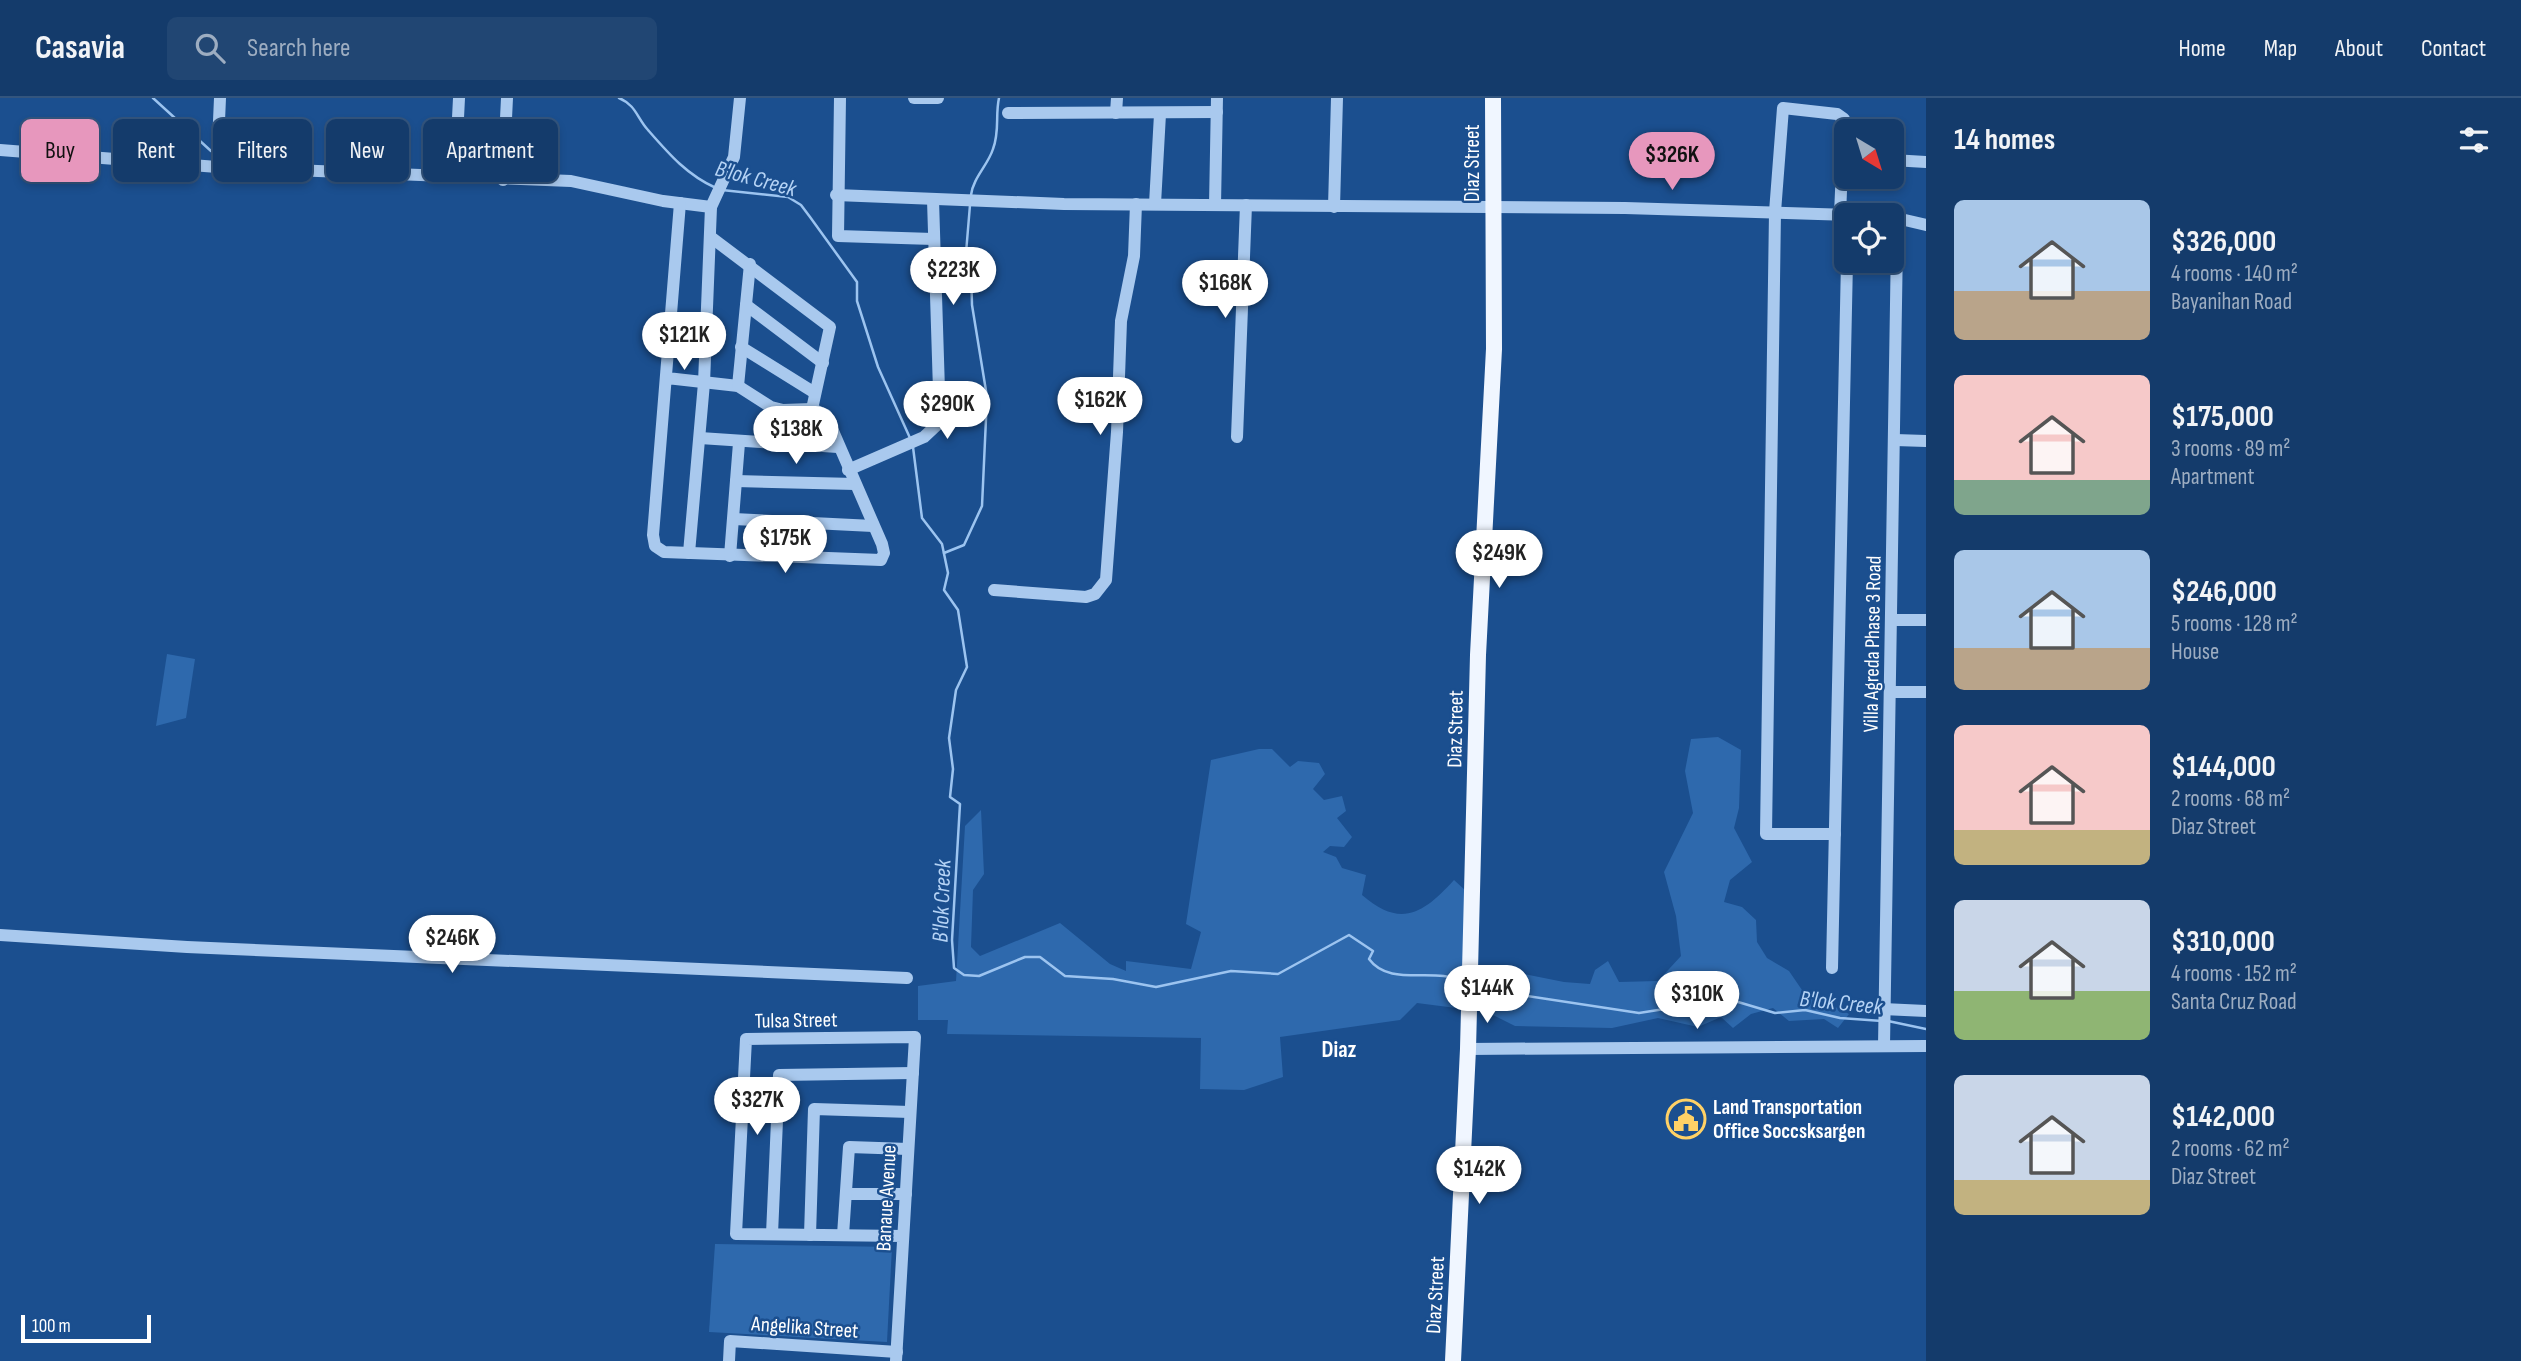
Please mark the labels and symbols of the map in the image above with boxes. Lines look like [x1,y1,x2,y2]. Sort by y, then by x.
north arrow [1834,119,1904,189]
street label: Diaz Street [1460,124,1485,202]
pin: $326K [1623,132,1721,192]
water label: B'lok Creek [712,155,801,204]
pin: $223K [904,248,1002,307]
pin: $168K [1176,260,1274,320]
pin: $121K [635,313,733,372]
pin: $162K [1051,378,1149,437]
pin: $290K [898,382,996,441]
pin: $138K [747,406,845,466]
pin: $175K [736,516,834,575]
pin: $249K [1450,531,1548,590]
street label: Villa Agreda Phase 3 Road [1858,555,1887,733]
street label: Diaz Street [1442,690,1469,768]
water label: B'lok Creek [927,858,957,943]
pin: $246K [403,916,501,975]
pin: $144K [1438,965,1536,1025]
pin: $310K [1648,972,1746,1031]
water label: B'lok Creek [1798,985,1885,1021]
street label: Tulsa Street [754,1007,838,1034]
district label: Diaz [1322,1036,1357,1064]
pin: $327K [708,1077,806,1137]
place label: Land Transportation Office Soccsksargen [1713,1095,1865,1144]
public building icon: Land Transportation Office Soccsksargen [1665,1098,1707,1140]
street label: Banaue Avenue [871,1144,902,1252]
pin: $142K [1430,1146,1528,1206]
street label: Diaz Street [1421,1256,1450,1334]
street label: Angelika Street [750,1311,859,1344]
scale bar [21,1312,150,1344]

